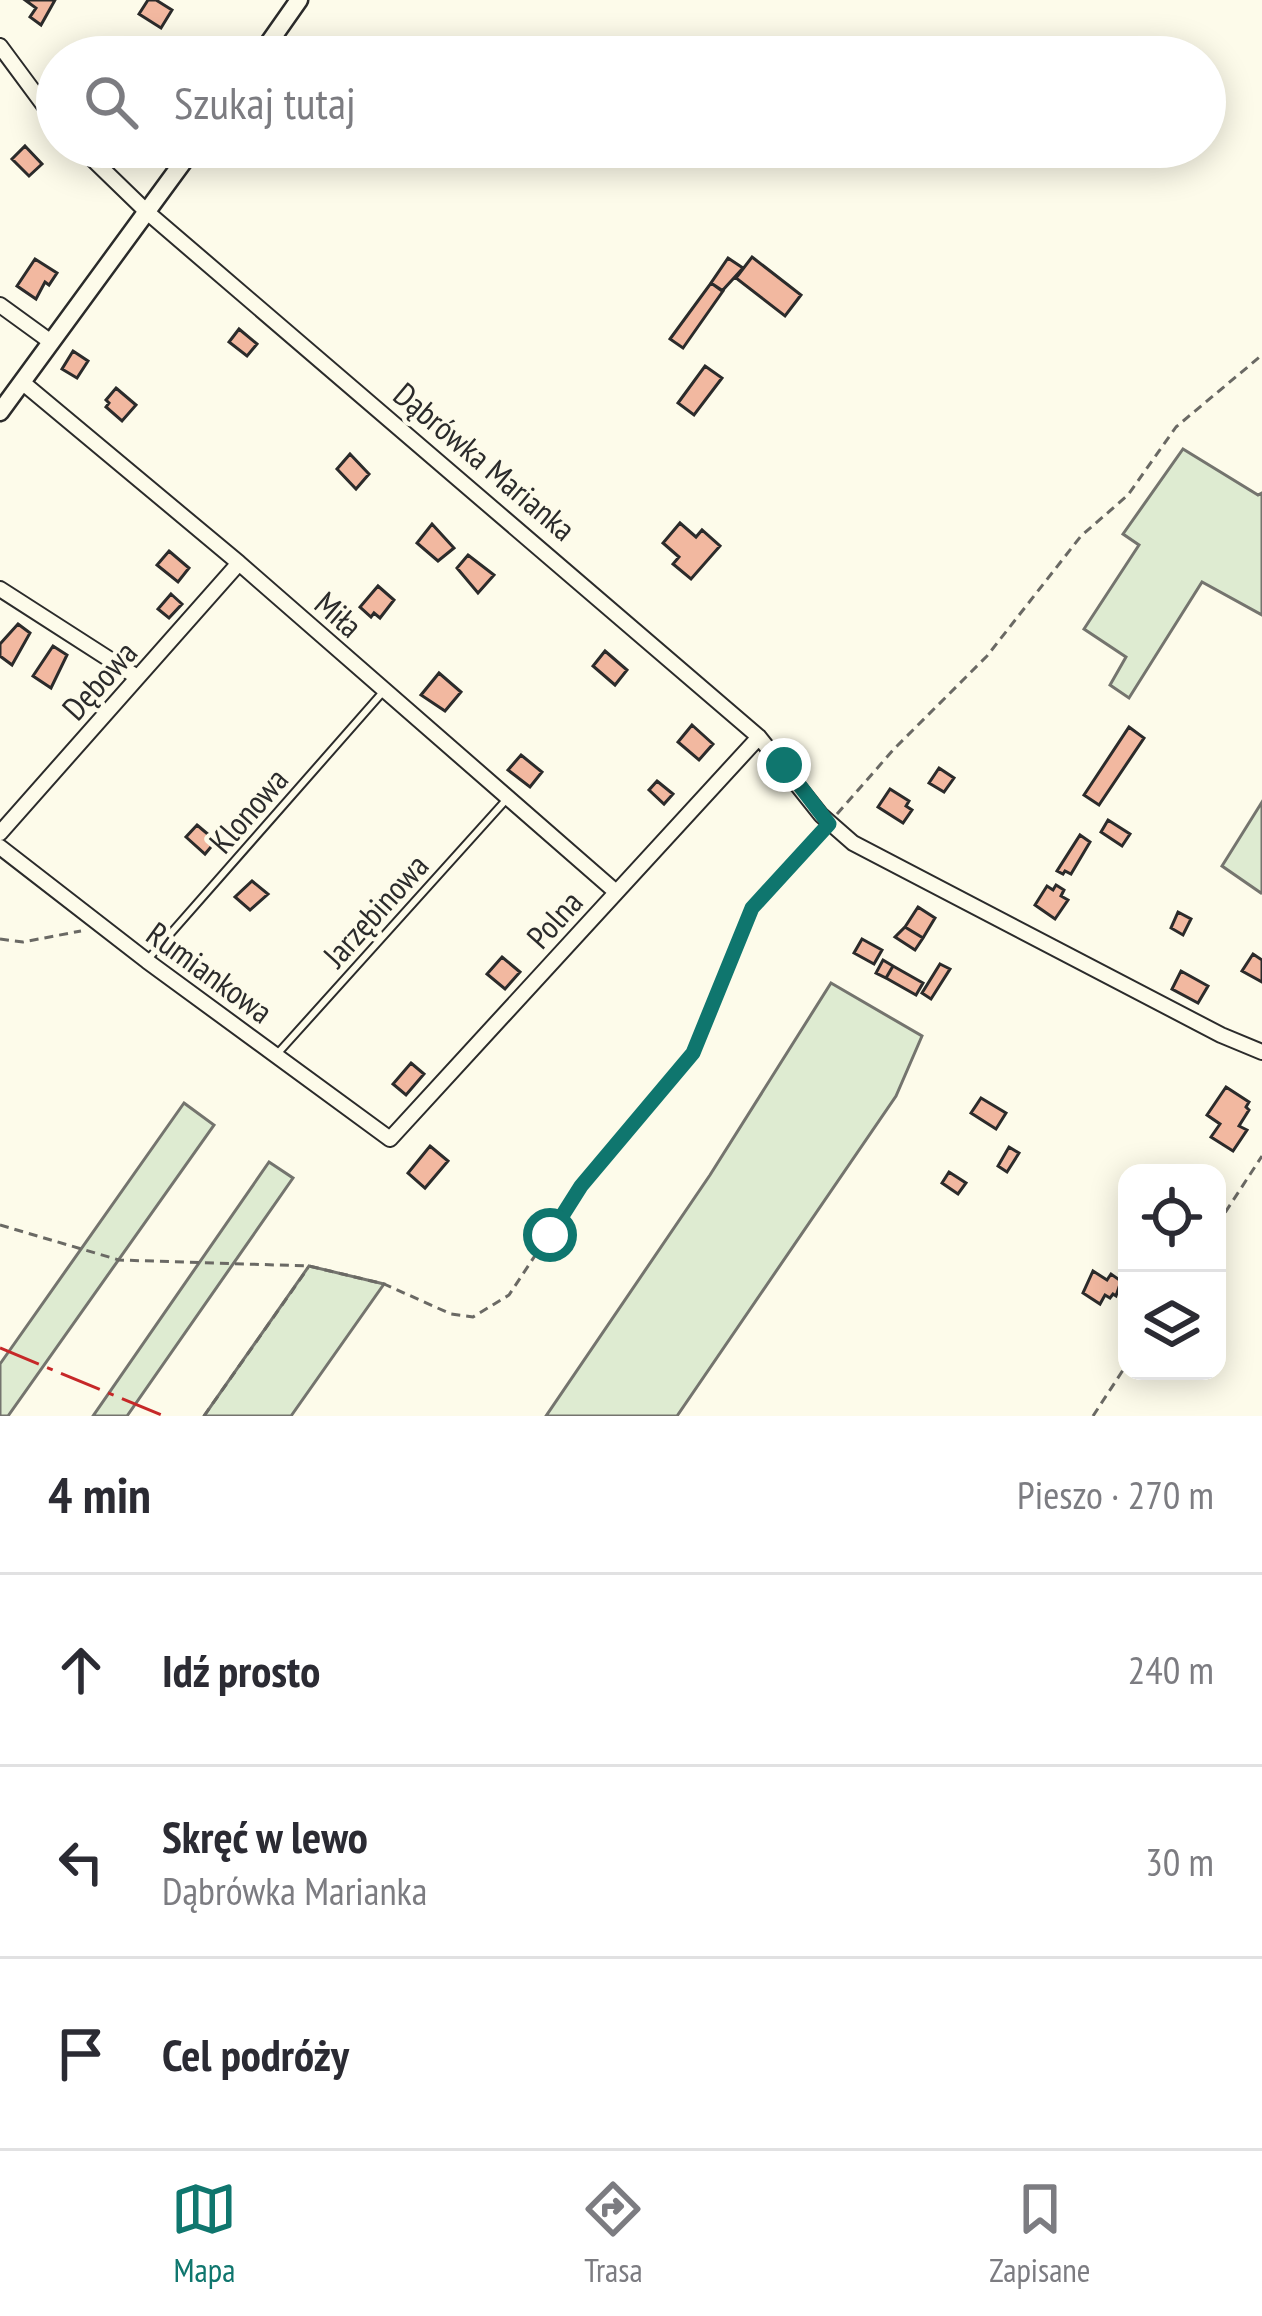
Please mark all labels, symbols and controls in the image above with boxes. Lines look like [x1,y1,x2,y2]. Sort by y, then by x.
search box [36,36,1226,168]
icon: search [78,69,144,135]
text: Szukaj tutaj [174,73,356,131]
street label: Dąbrówka Marianka [385,372,585,550]
street label: Miła [306,582,372,646]
street label: Dębowa [52,632,146,728]
route end [757,738,811,792]
street label: Klonowa [199,758,297,862]
street label: Jarzębinowa [312,844,437,976]
street label: Polna [517,881,591,957]
street label: Rumiankowa [138,912,282,1032]
map controls [1118,1164,1226,1380]
button: locate [1118,1164,1226,1272]
route start [523,1208,577,1262]
button: layers [1118,1272,1226,1380]
text: 4 min [48,1461,151,1527]
text: Pieszo · 270 m [1017,1469,1214,1520]
icon: ahead [48,1637,114,1703]
text: Idź prosto [162,1641,320,1699]
text: 240 m [1128,1644,1214,1695]
text: Skręć w lewo [162,1807,368,1865]
icon: left [48,1829,114,1895]
text: 30 m [1145,1836,1214,1887]
text: Dąbrówka Marianka [162,1865,427,1916]
icon: arrive [48,2021,114,2087]
text: Cel podróży [162,2025,349,2083]
tab: Mapa [171,2176,237,2291]
tab: Trasa [580,2176,646,2291]
tab: Zapisane [989,2176,1091,2291]

